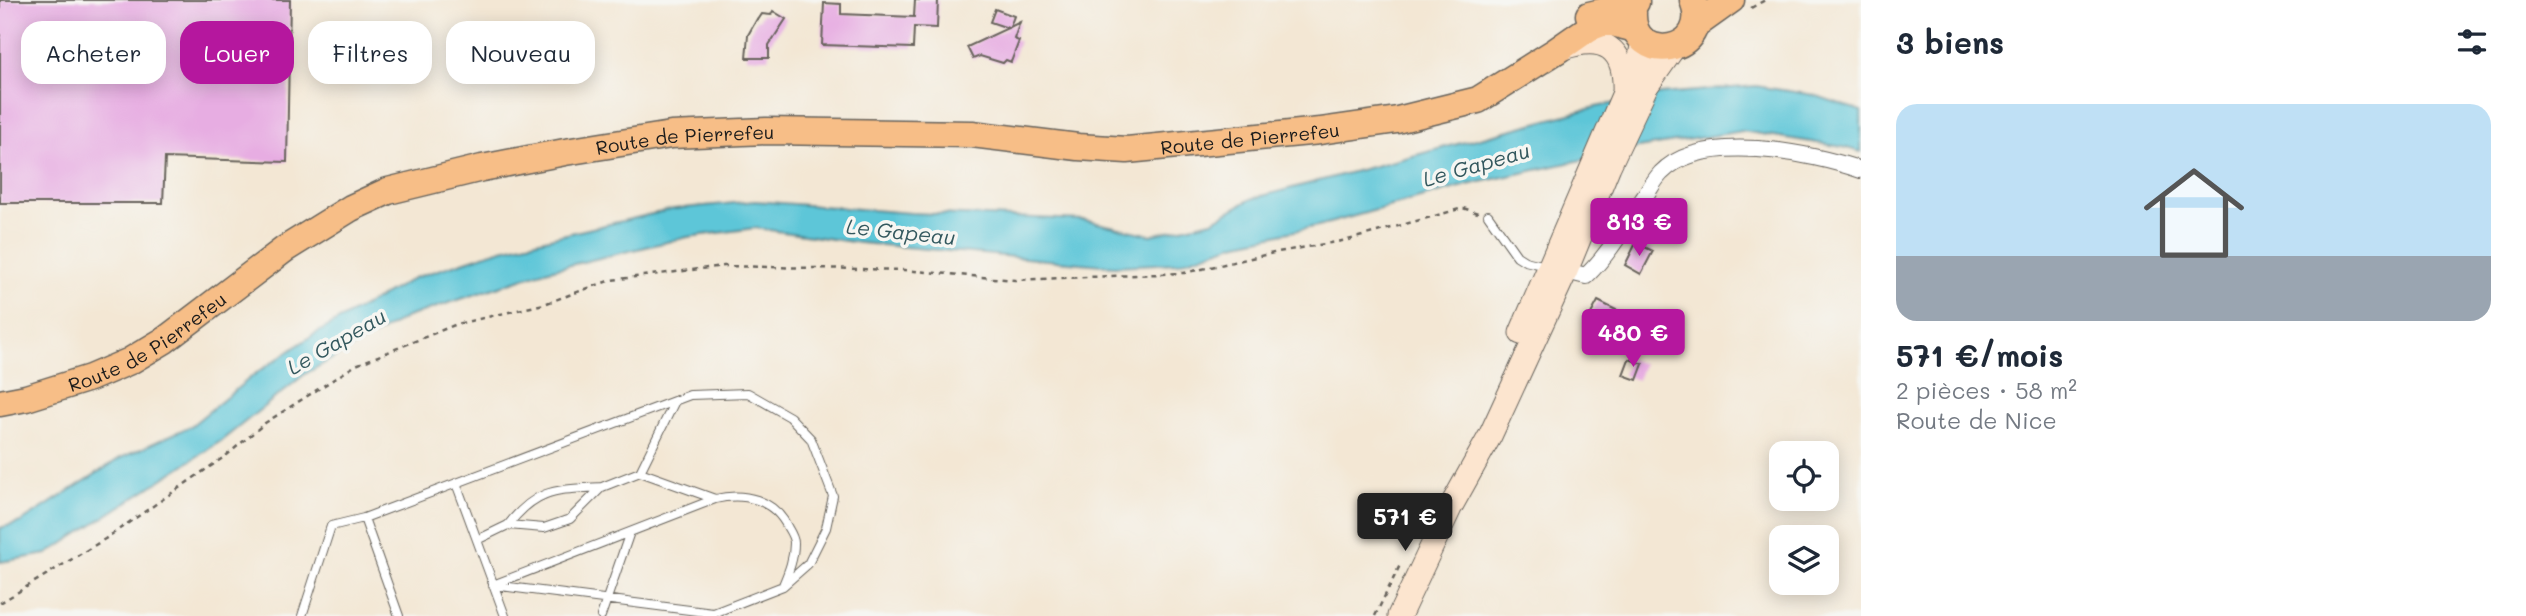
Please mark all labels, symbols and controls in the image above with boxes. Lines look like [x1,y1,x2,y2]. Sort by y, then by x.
chip: Acheter [21,21,166,84]
chip: Louer [180,21,294,84]
chip: Filtres [308,21,432,84]
chip: Nouveau [446,21,595,84]
text: 3 biens [1896,22,2004,62]
icon: filters [2453,23,2491,61]
street label: Route de Pierrefeu [1159,116,1341,159]
street label: Route de Pierrefeu [594,118,774,159]
water label: Le Gapeau [1419,136,1533,192]
icon: home [2131,150,2257,276]
pin: 813 € [1590,198,1688,258]
text: 813 € [1606,206,1672,236]
water label: Le Gapeau [845,212,957,250]
street label: Route de Pierrefeu [65,286,231,397]
water label: Le Gapeau [282,302,390,380]
pin: 480 € [1584,310,1682,369]
text: 480 € [1598,317,1668,347]
text: 571 €/mois [1896,335,2063,375]
text: 2 pièces · 58 m² [1896,375,2077,405]
text: Route de Nice [1896,405,2057,435]
map controls [1769,441,1839,595]
button: locate [1769,441,1839,511]
pin: 571 € [1356,494,1454,553]
text: 571 € [1373,501,1437,531]
button: layers [1769,525,1839,595]

